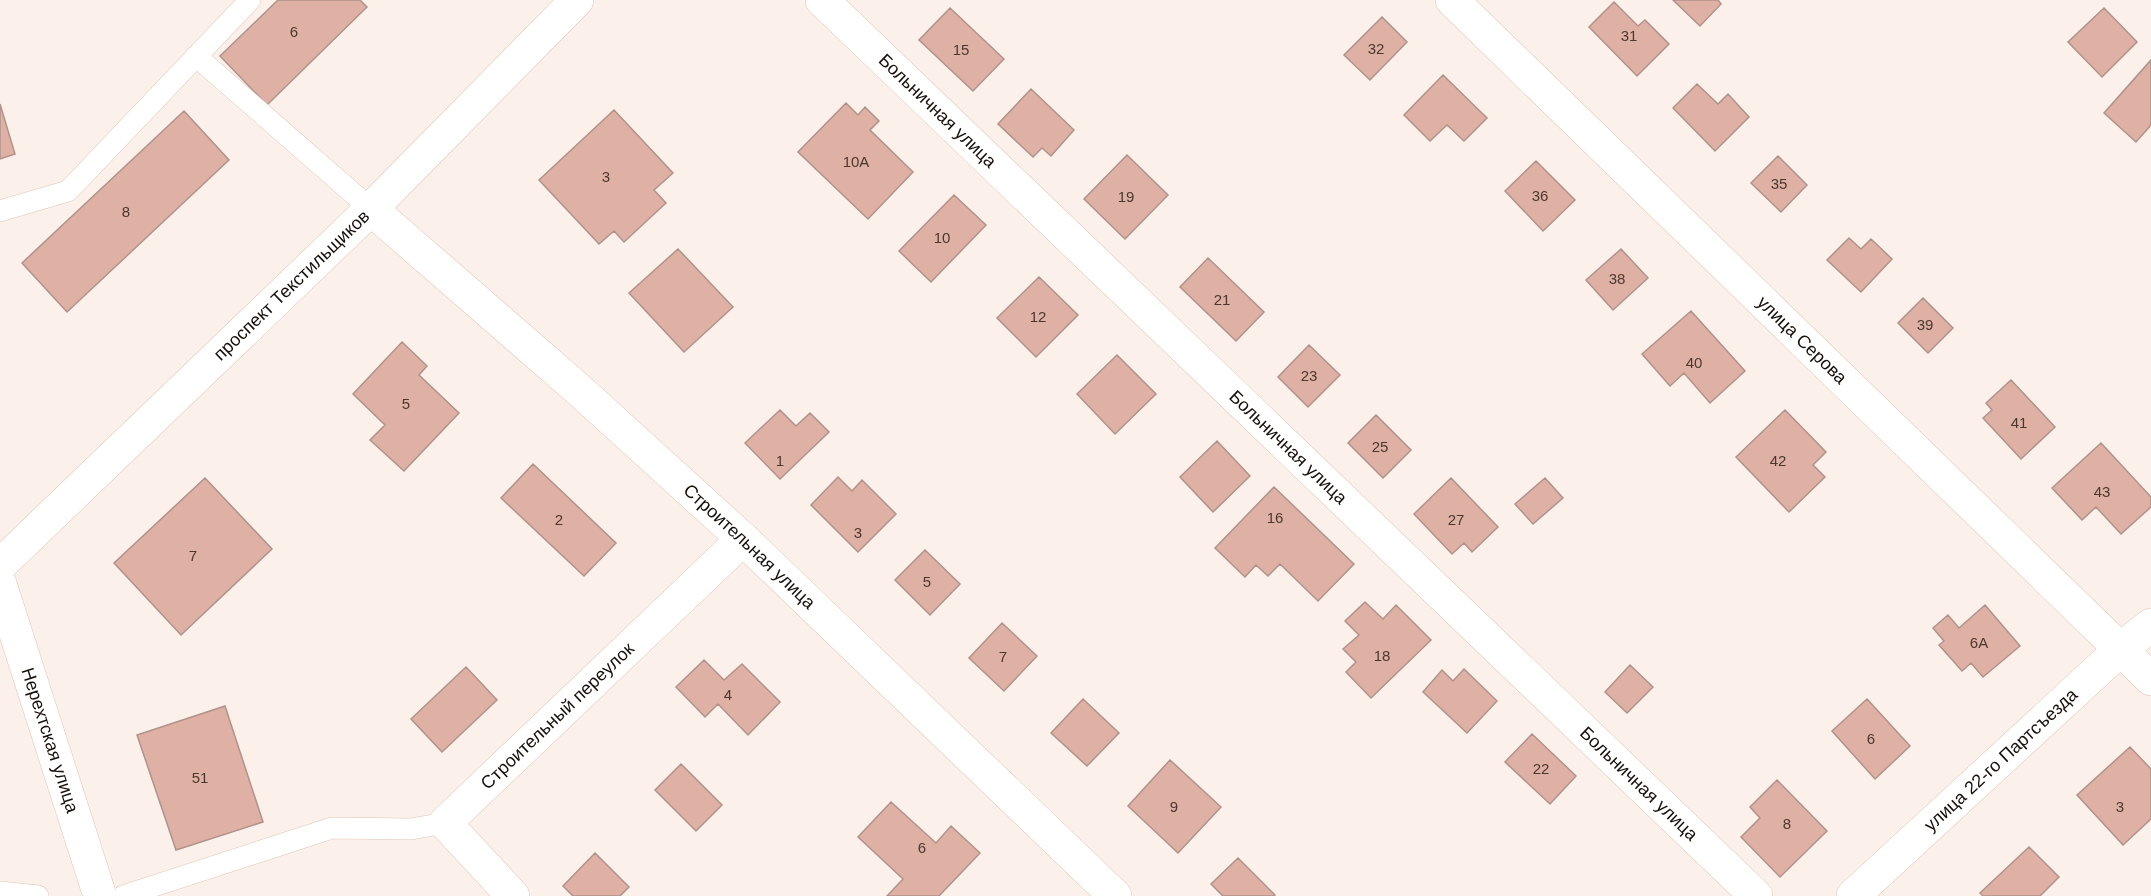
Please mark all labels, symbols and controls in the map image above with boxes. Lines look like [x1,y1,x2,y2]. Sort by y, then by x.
house number: 6 [290,23,298,40]
house number: 31 [1621,27,1637,44]
house number: 32 [1368,40,1384,57]
house number: 15 [953,41,969,58]
street label: Больничная улица [875,50,1001,172]
house number: 10А [843,153,869,170]
house number: 3 [602,168,610,185]
house number: 35 [1771,175,1787,192]
house number: 36 [1532,187,1548,204]
house number: 19 [1118,188,1134,205]
house number: 8 [122,203,130,220]
street label: проспект Текстильщиков [210,206,373,364]
house number: 10 [934,229,950,246]
house number: 38 [1609,270,1625,287]
house number: 21 [1214,291,1230,308]
street label: улица Серова [1753,292,1852,389]
house number: 12 [1030,308,1046,325]
house number: 39 [1917,316,1933,333]
house number: 40 [1686,354,1702,371]
house number: 23 [1301,367,1317,384]
street label: Больничная улица [1225,386,1352,509]
house number: 5 [402,395,410,412]
house number: 41 [2011,414,2027,431]
house number: 25 [1372,438,1388,455]
house number: 1 [776,452,784,469]
house number: 42 [1770,452,1786,469]
street label: Строительная улица [679,480,820,613]
house number: 43 [2094,483,2110,500]
house number: 16 [1267,509,1283,526]
house number: 2 [555,511,563,528]
house number: 27 [1448,511,1464,528]
house number: 3 [854,524,862,541]
house number: 7 [189,547,197,564]
house number: 5 [923,573,931,590]
house number: 6А [1970,634,1988,651]
street label: Строительный переулок [477,638,638,793]
house number: 18 [1374,647,1390,664]
house number: 7 [999,648,1007,665]
street label: Нерехтская улица [17,665,83,816]
street label: улица 22-го Партсъезда [1920,684,2082,835]
house number: 4 [724,686,732,703]
street label: Больничная улица [1576,723,1702,845]
house number: 6 [1867,730,1875,747]
house number: 22 [1533,760,1549,777]
house number: 51 [192,769,208,786]
house number: 9 [1170,798,1178,815]
house number: 3 [2116,798,2124,815]
house number: 8 [1783,815,1791,832]
house number: 6 [918,839,926,856]

